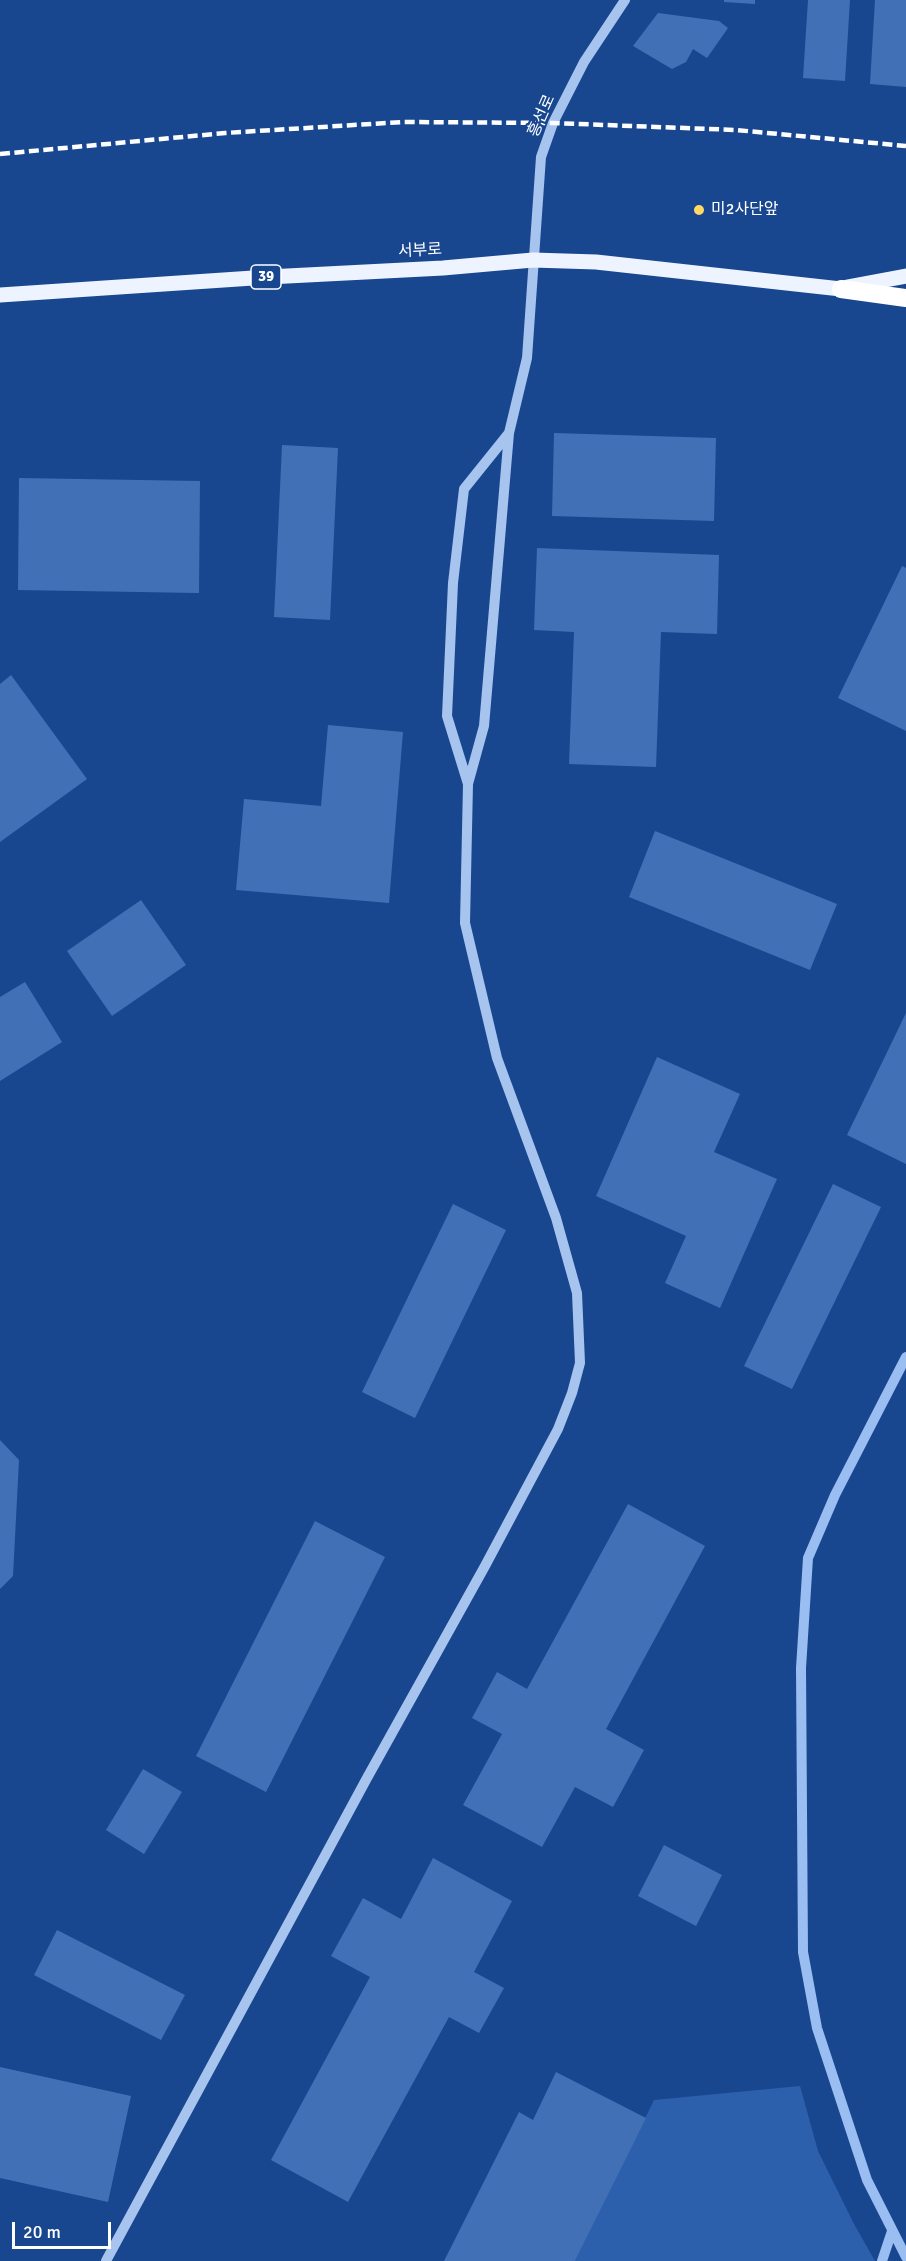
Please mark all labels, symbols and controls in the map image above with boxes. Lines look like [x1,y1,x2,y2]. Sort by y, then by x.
street label: 흥선로 [524,92,560,140]
place label: 미2사단앞 [711,200,779,220]
marker: 미2사단앞 [692,203,706,217]
street label: 서부로 [397,240,443,262]
road number: 39 [251,265,281,289]
scale bar [15,2210,114,2248]
text: 20 m [23,2221,61,2243]

